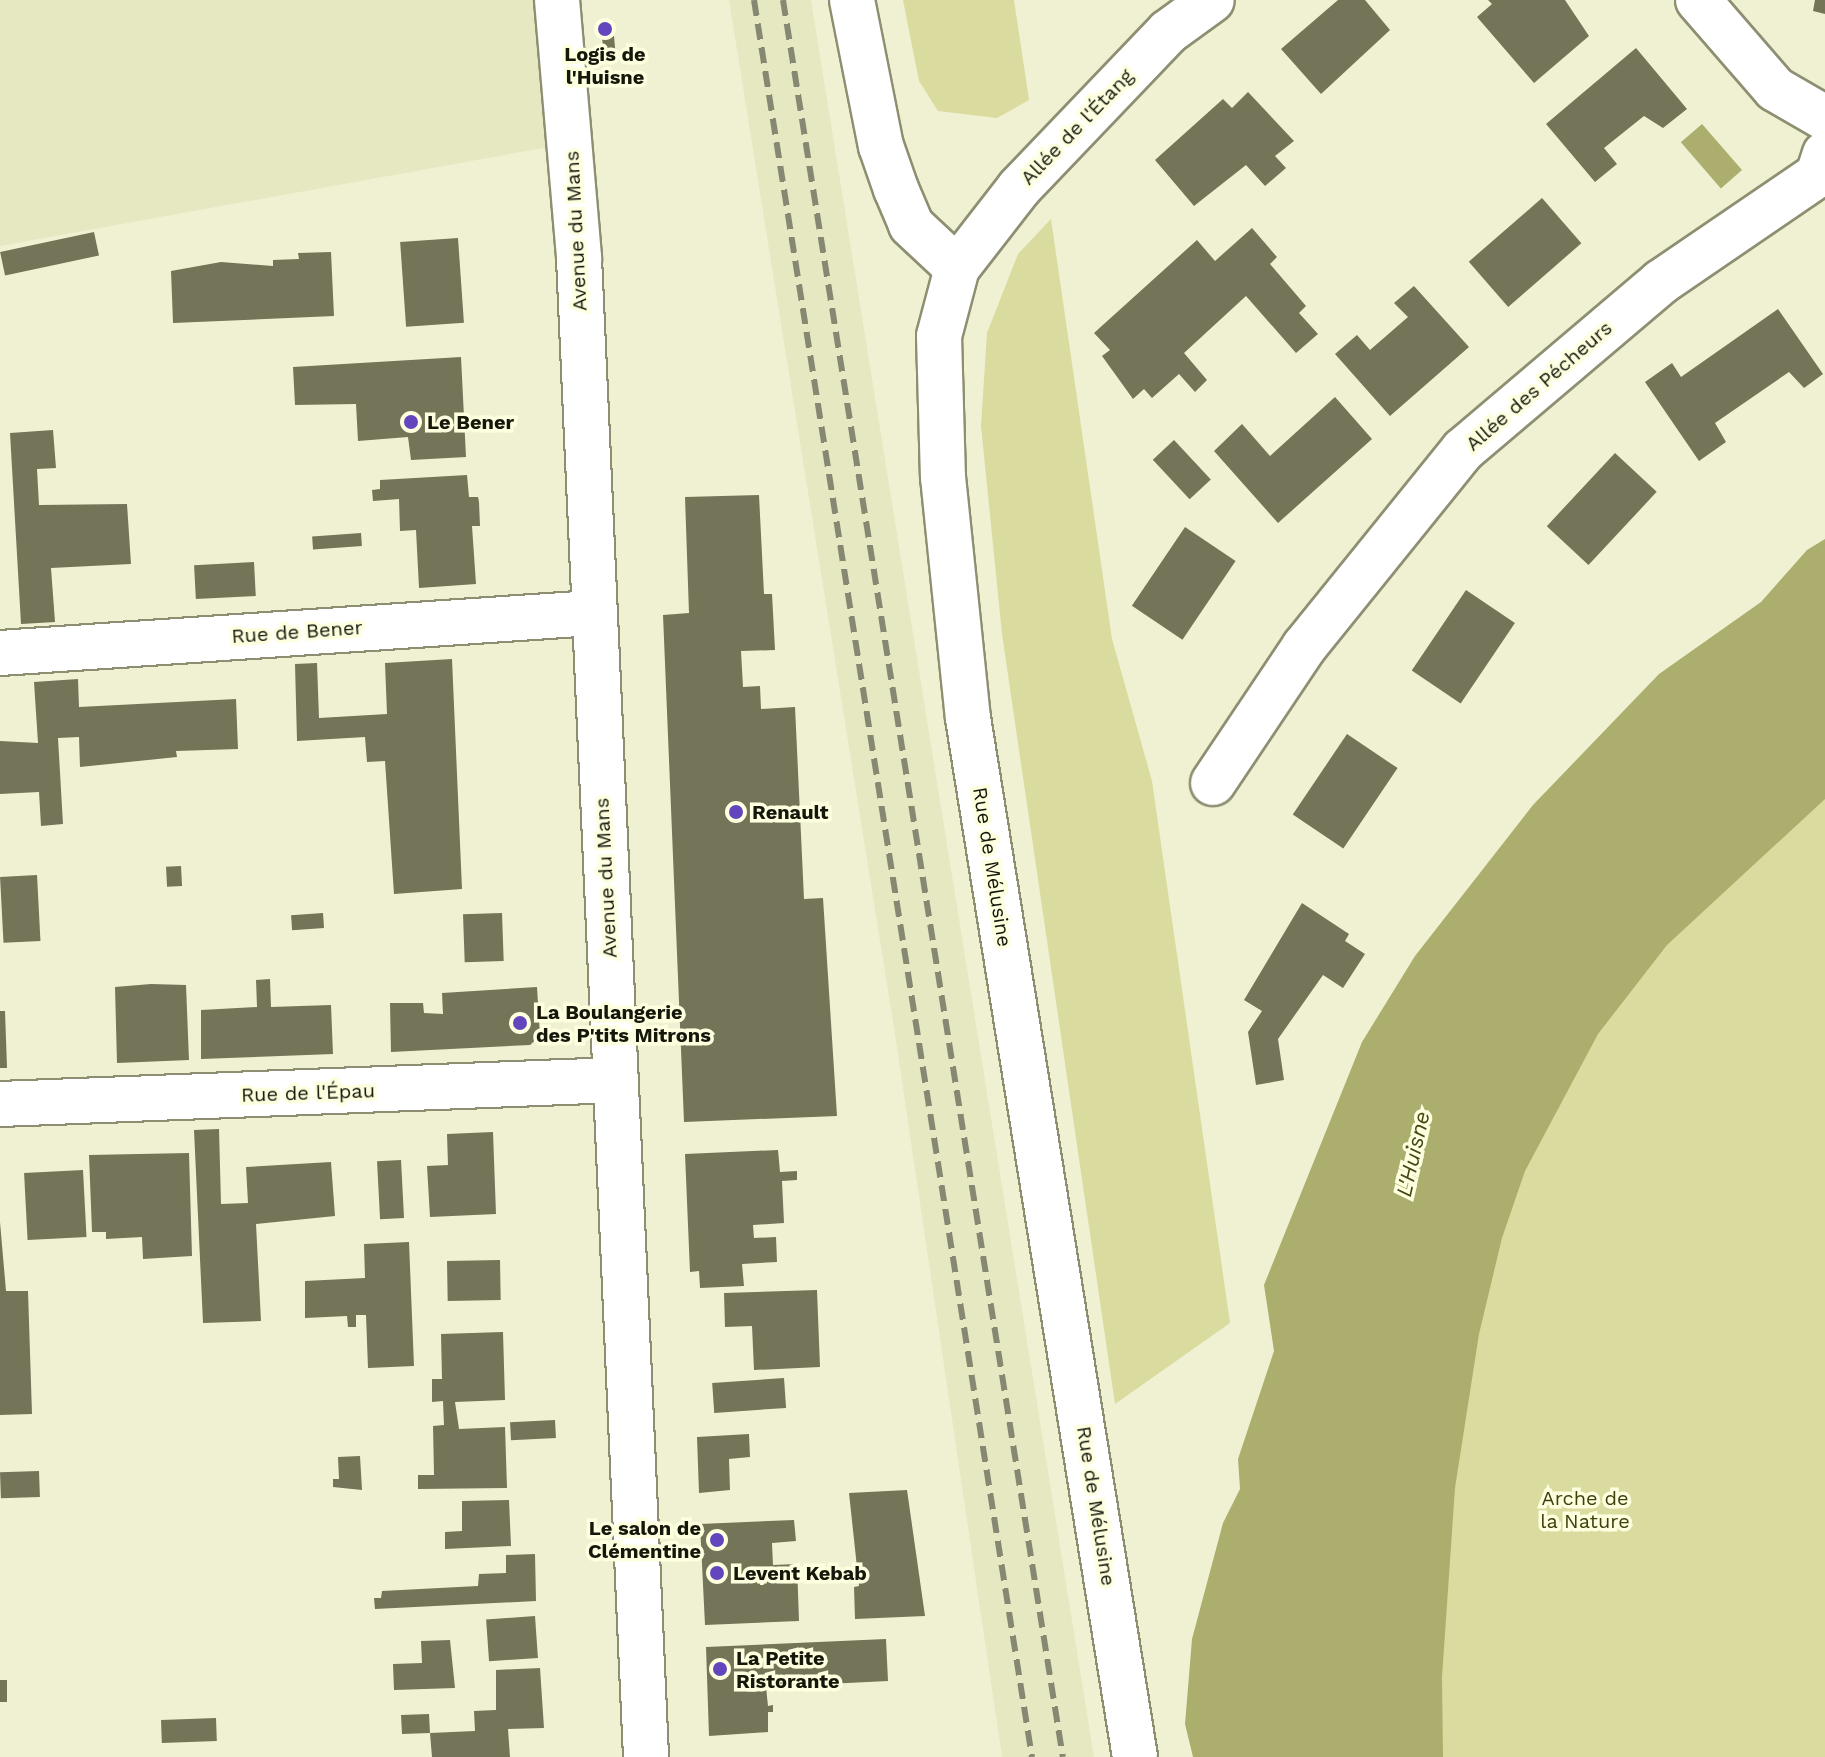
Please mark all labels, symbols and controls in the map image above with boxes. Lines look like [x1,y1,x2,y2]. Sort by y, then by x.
marker: Logis de l'Huisne [596,20,614,38]
place label: Logis de l'Huisne [564,42,646,89]
street label: Allée de l'Étang [1016,64,1138,190]
street label: Avenue du Mans [560,150,592,312]
street label: Allée des Pécheurs [1461,316,1617,456]
place label: Le Bener [427,410,514,434]
marker: Le Bener [402,413,420,431]
street label: Rue de Bener [231,615,363,649]
street label: Rue de Mélusine [968,785,1016,949]
street label: Avenue du Mans [590,797,622,959]
place label: Renault [752,800,829,824]
marker: Renault [727,803,745,821]
place label: La Boulangerie des P'tits Mitrons [536,1000,711,1047]
marker: La Boulangerie des P'tits Mitrons [511,1014,529,1032]
street label: Rue de l'Épau [241,1079,375,1107]
water label: L'Huisne [1390,1109,1436,1199]
street label: Rue de Mélusine [1072,1424,1120,1588]
park label: Arche de la Nature [1540,1487,1630,1534]
place label: Le salon de Clémentine [588,1516,701,1563]
marker: Le salon de Clémentine [708,1531,726,1549]
place label: Levent Kebab [733,1561,867,1585]
marker: Levent Kebab [708,1564,726,1582]
place label: La Petite Ristorante [736,1646,840,1693]
marker: La Petite Ristorante [711,1660,729,1678]

